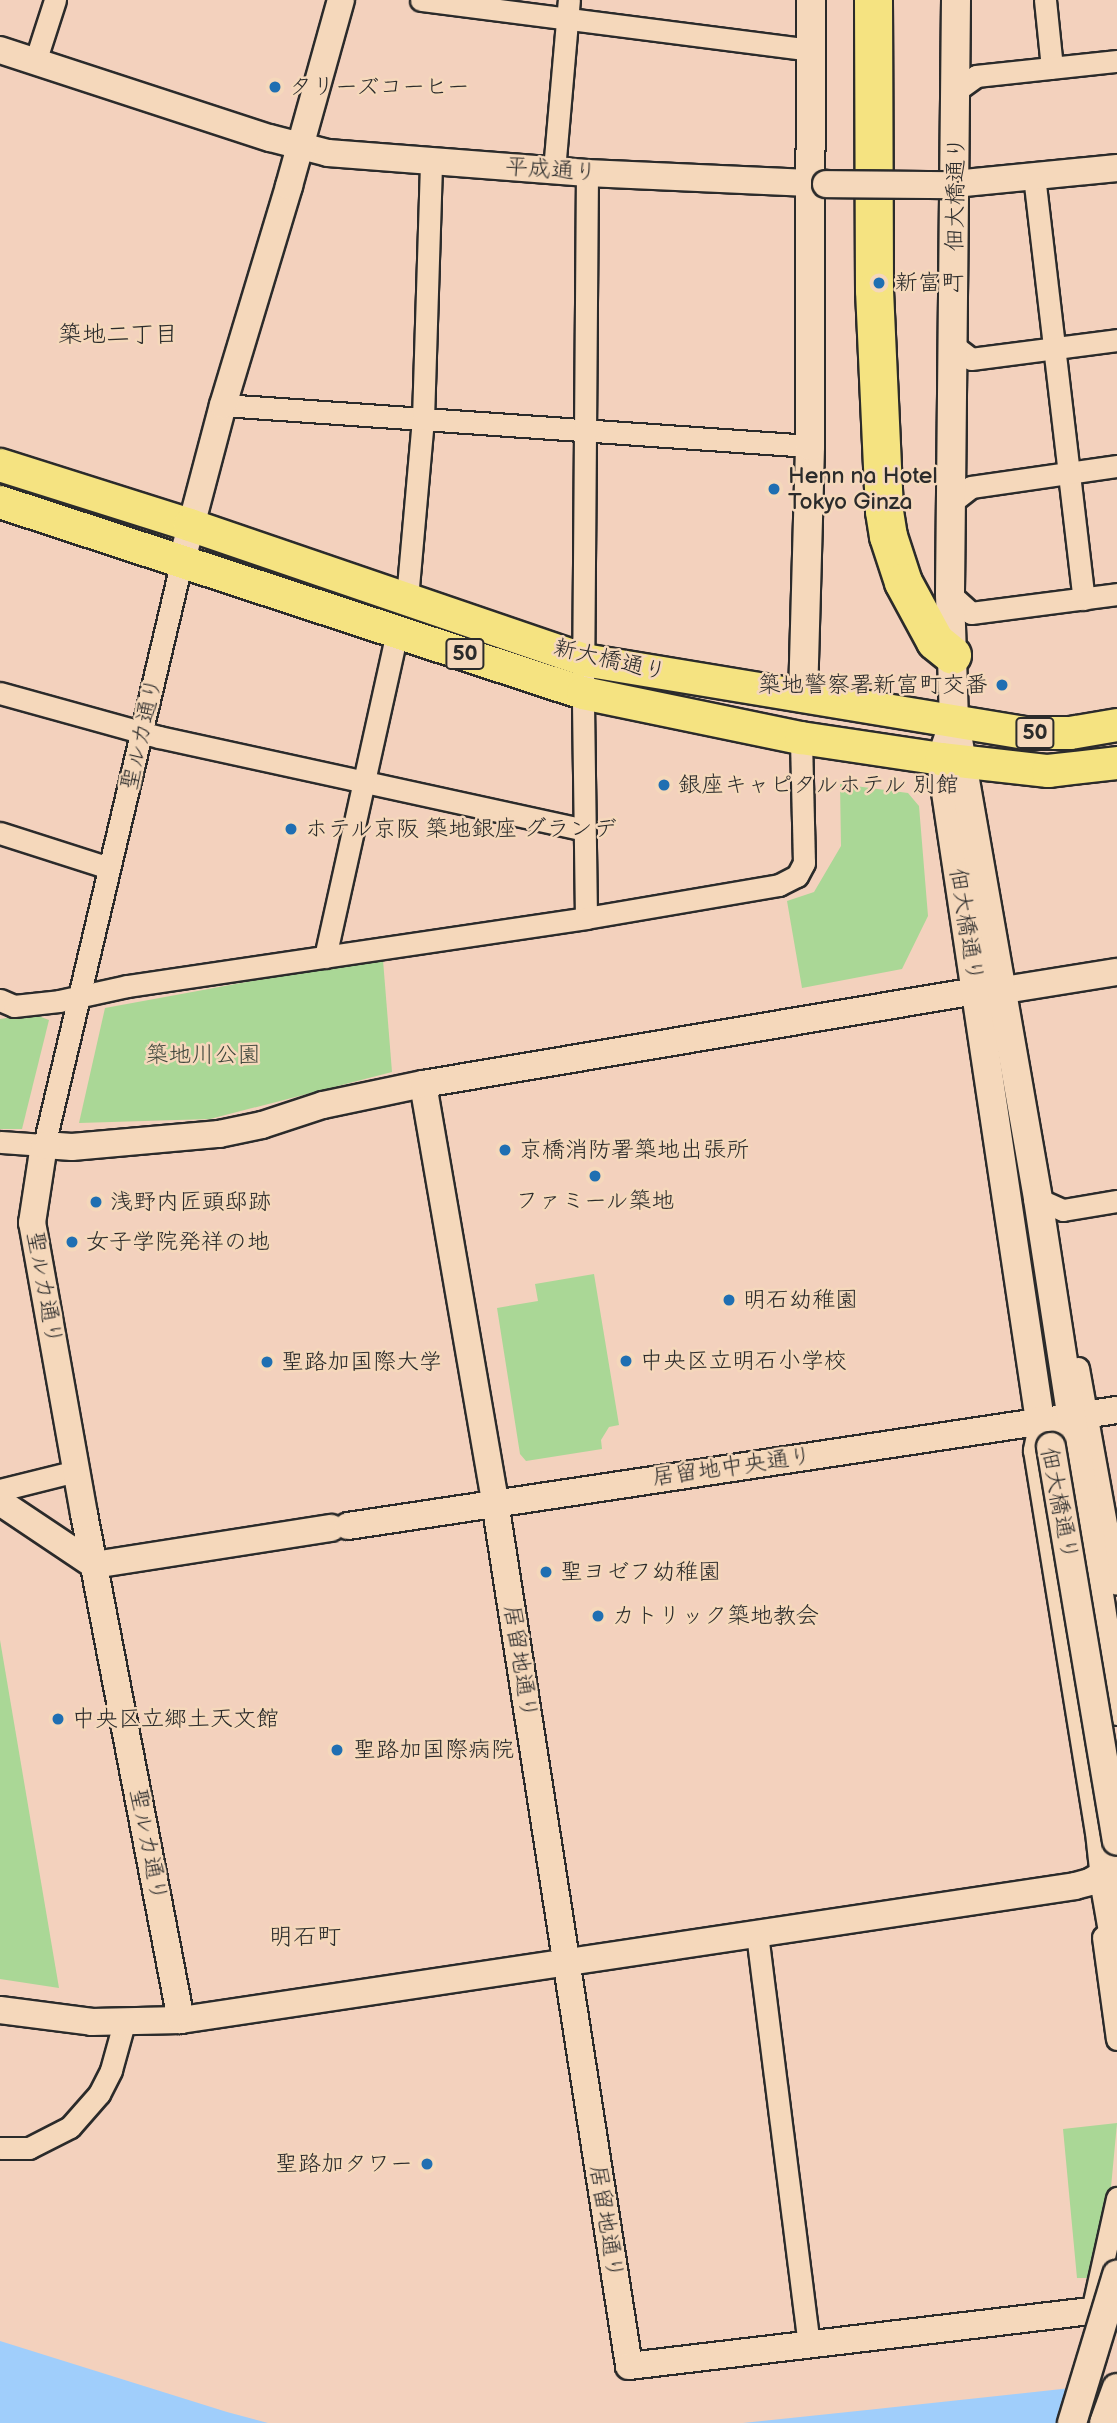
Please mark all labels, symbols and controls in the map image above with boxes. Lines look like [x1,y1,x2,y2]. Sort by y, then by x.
place label: タリーズコーヒー [289,73,472,101]
marker: タリーズコーヒー [267,79,283,95]
street label: 佃大橋通り [941,136,971,252]
street label: 平成通り [504,153,598,187]
place label: 新富町 [895,269,964,297]
marker: 新富町 [869,273,889,293]
district label: 築地二丁目 [58,321,178,349]
place label: Henn na Hotel Tokyo Ginza [788,462,938,516]
marker: Henn na Hotel Tokyo Ginza [766,481,782,497]
street label: 新大橋通り [551,634,669,686]
road number: 50 [444,636,486,672]
place label: 築地警察署新富町交番 [758,671,988,699]
street label: 聖ルカ通り [116,675,168,793]
marker: 築地警察署新富町交番 [994,677,1010,693]
road number: 50 [1014,716,1056,750]
place label: 銀座キャピタルホテル 別館 [678,771,960,799]
marker: 銀座キャピタルホテル 別館 [656,777,672,793]
place label: ホテル京阪 築地銀座 グランデ [305,815,616,843]
marker: ホテル京阪 築地銀座 グランデ [283,821,299,837]
street label: 佃大橋通り [943,866,989,984]
park label: 築地川公園 [146,1041,260,1069]
place label: 京橋消防署築地出張所 [519,1136,749,1164]
marker: 京橋消防署築地出張所 [497,1142,513,1158]
marker: ファミール築地 [587,1168,603,1184]
place label: ファミール築地 [515,1187,675,1215]
place label: 浅野内匠頭邸跡 [110,1188,271,1216]
marker: 浅野内匠頭邸跡 [88,1194,104,1210]
place label: 女子学院発祥の地 [86,1228,270,1256]
street label: 聖ルカ通り [20,1229,68,1347]
marker: 女子学院発祥の地 [64,1234,80,1250]
place label: 明石幼稚園 [743,1286,858,1314]
marker: 明石幼稚園 [721,1292,737,1308]
place label: 中央区立明石小学校 [640,1347,847,1375]
place label: 聖路加国際大学 [281,1348,442,1376]
marker: 中央区立明石小学校 [618,1353,634,1369]
marker: 聖路加国際大学 [259,1354,275,1370]
street label: 居留地中央通り [650,1442,814,1492]
street label: 佃大橋通り [1034,1445,1084,1563]
place label: 聖ヨゼフ幼稚園 [560,1558,721,1586]
marker: 聖ヨゼフ幼稚園 [538,1564,554,1580]
place label: カトリック築地教会 [612,1602,819,1630]
street label: 居留地通り [497,1603,543,1721]
marker: カトリック築地教会 [590,1608,606,1624]
place label: 中央区立郷土天文館 [72,1705,279,1733]
marker: 中央区立郷土天文館 [50,1711,66,1727]
place label: 聖路加国際病院 [353,1736,514,1764]
marker: 聖路加国際病院 [327,1740,347,1760]
street label: 聖ルカ通り [123,1786,173,1904]
district label: 明石町 [269,1923,341,1951]
place label: 聖路加タワー [275,2150,413,2178]
marker: 聖路加タワー [419,2156,435,2172]
street label: 居留地通り [583,2163,629,2281]

